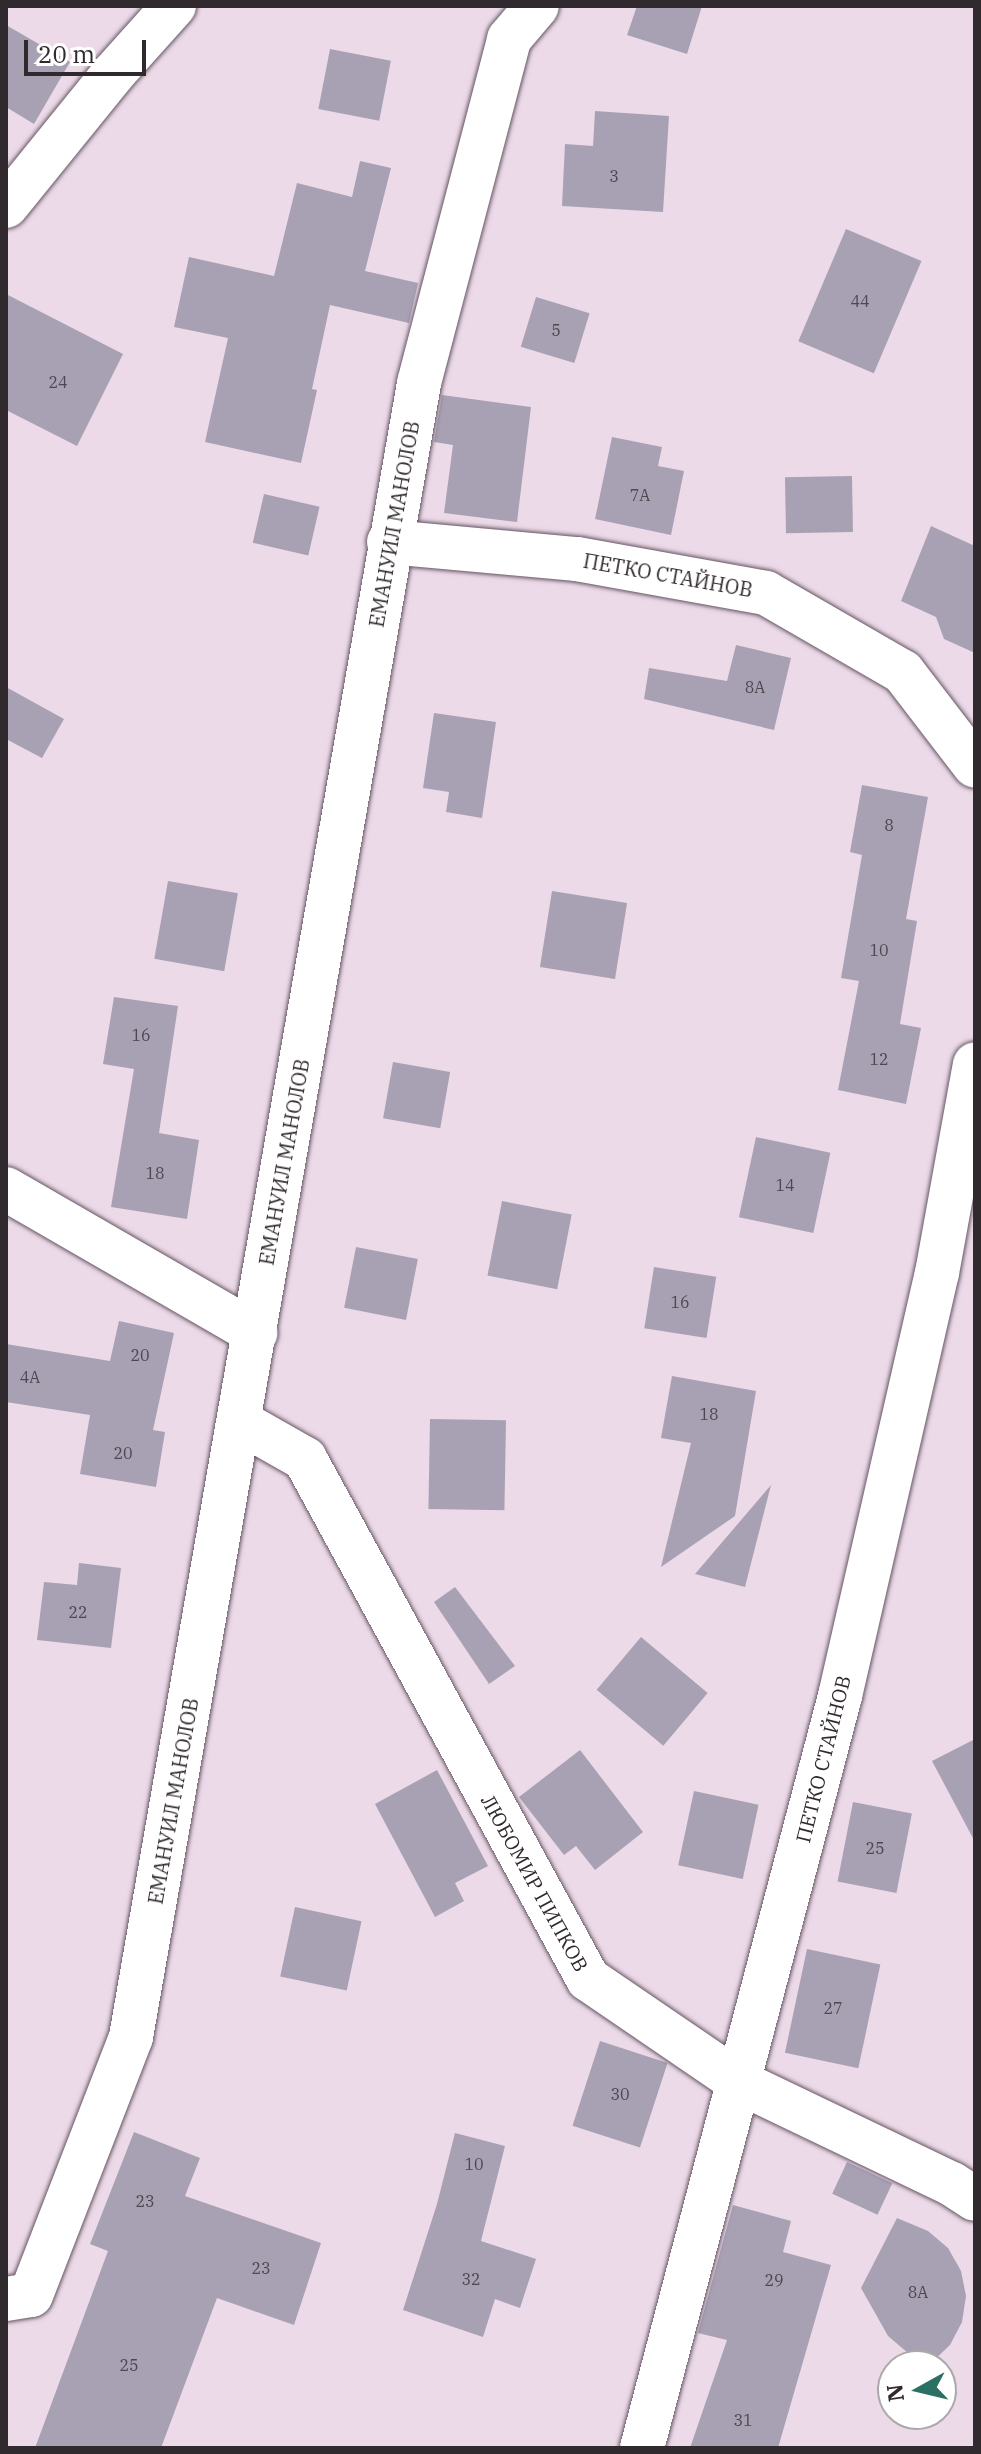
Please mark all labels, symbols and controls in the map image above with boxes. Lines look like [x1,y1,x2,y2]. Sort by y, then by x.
scale bar [28,24,150,74]
text: 20 m [38,38,95,70]
house number: 3 [609,166,619,186]
house number: 44 [850,291,870,311]
house number: 5 [551,320,561,340]
house number: 24 [48,372,68,392]
street label: ЕМАНУИЛ МАНОЛОВ [364,419,424,629]
house number: 7A [630,485,650,505]
street label: ПЕТКО СТАЙНОВ [581,548,755,602]
house number: 8А [745,677,765,697]
house number: 8 [884,815,894,835]
house number: 10 [869,940,889,960]
house number: 16 [131,1025,151,1045]
house number: 12 [869,1049,889,1069]
street label: ЕМАНУИЛ МАНОЛОВ [254,1057,314,1267]
house number: 18 [145,1163,165,1183]
house number: 14 [775,1175,795,1195]
house number: 16 [670,1292,690,1312]
house number: 20 [130,1345,150,1365]
house number: 4А [20,1367,40,1387]
house number: 18 [699,1404,719,1424]
house number: 20 [113,1443,133,1463]
house number: 22 [68,1602,88,1622]
street label: ПЕТКО СТАЙНОВ [791,1673,855,1845]
street label: ЕМАНУИЛ МАНОЛОВ [143,1696,203,1906]
street label: ЛЮБОМИР ПИПКОВ [476,1790,594,1976]
house number: 25 [865,1838,885,1858]
house number: 27 [823,1998,843,2018]
house number: 30 [610,2084,630,2104]
house number: 10 [464,2154,484,2174]
house number: 23 [135,2191,155,2211]
house number: 23 [251,2258,271,2278]
house number: 32 [461,2269,481,2289]
house number: 29 [764,2270,784,2290]
house number: 8А [908,2282,928,2302]
north arrow [877,2350,957,2430]
house number: 25 [119,2355,139,2375]
text: N [879,2382,910,2404]
house number: 31 [733,2410,753,2430]

